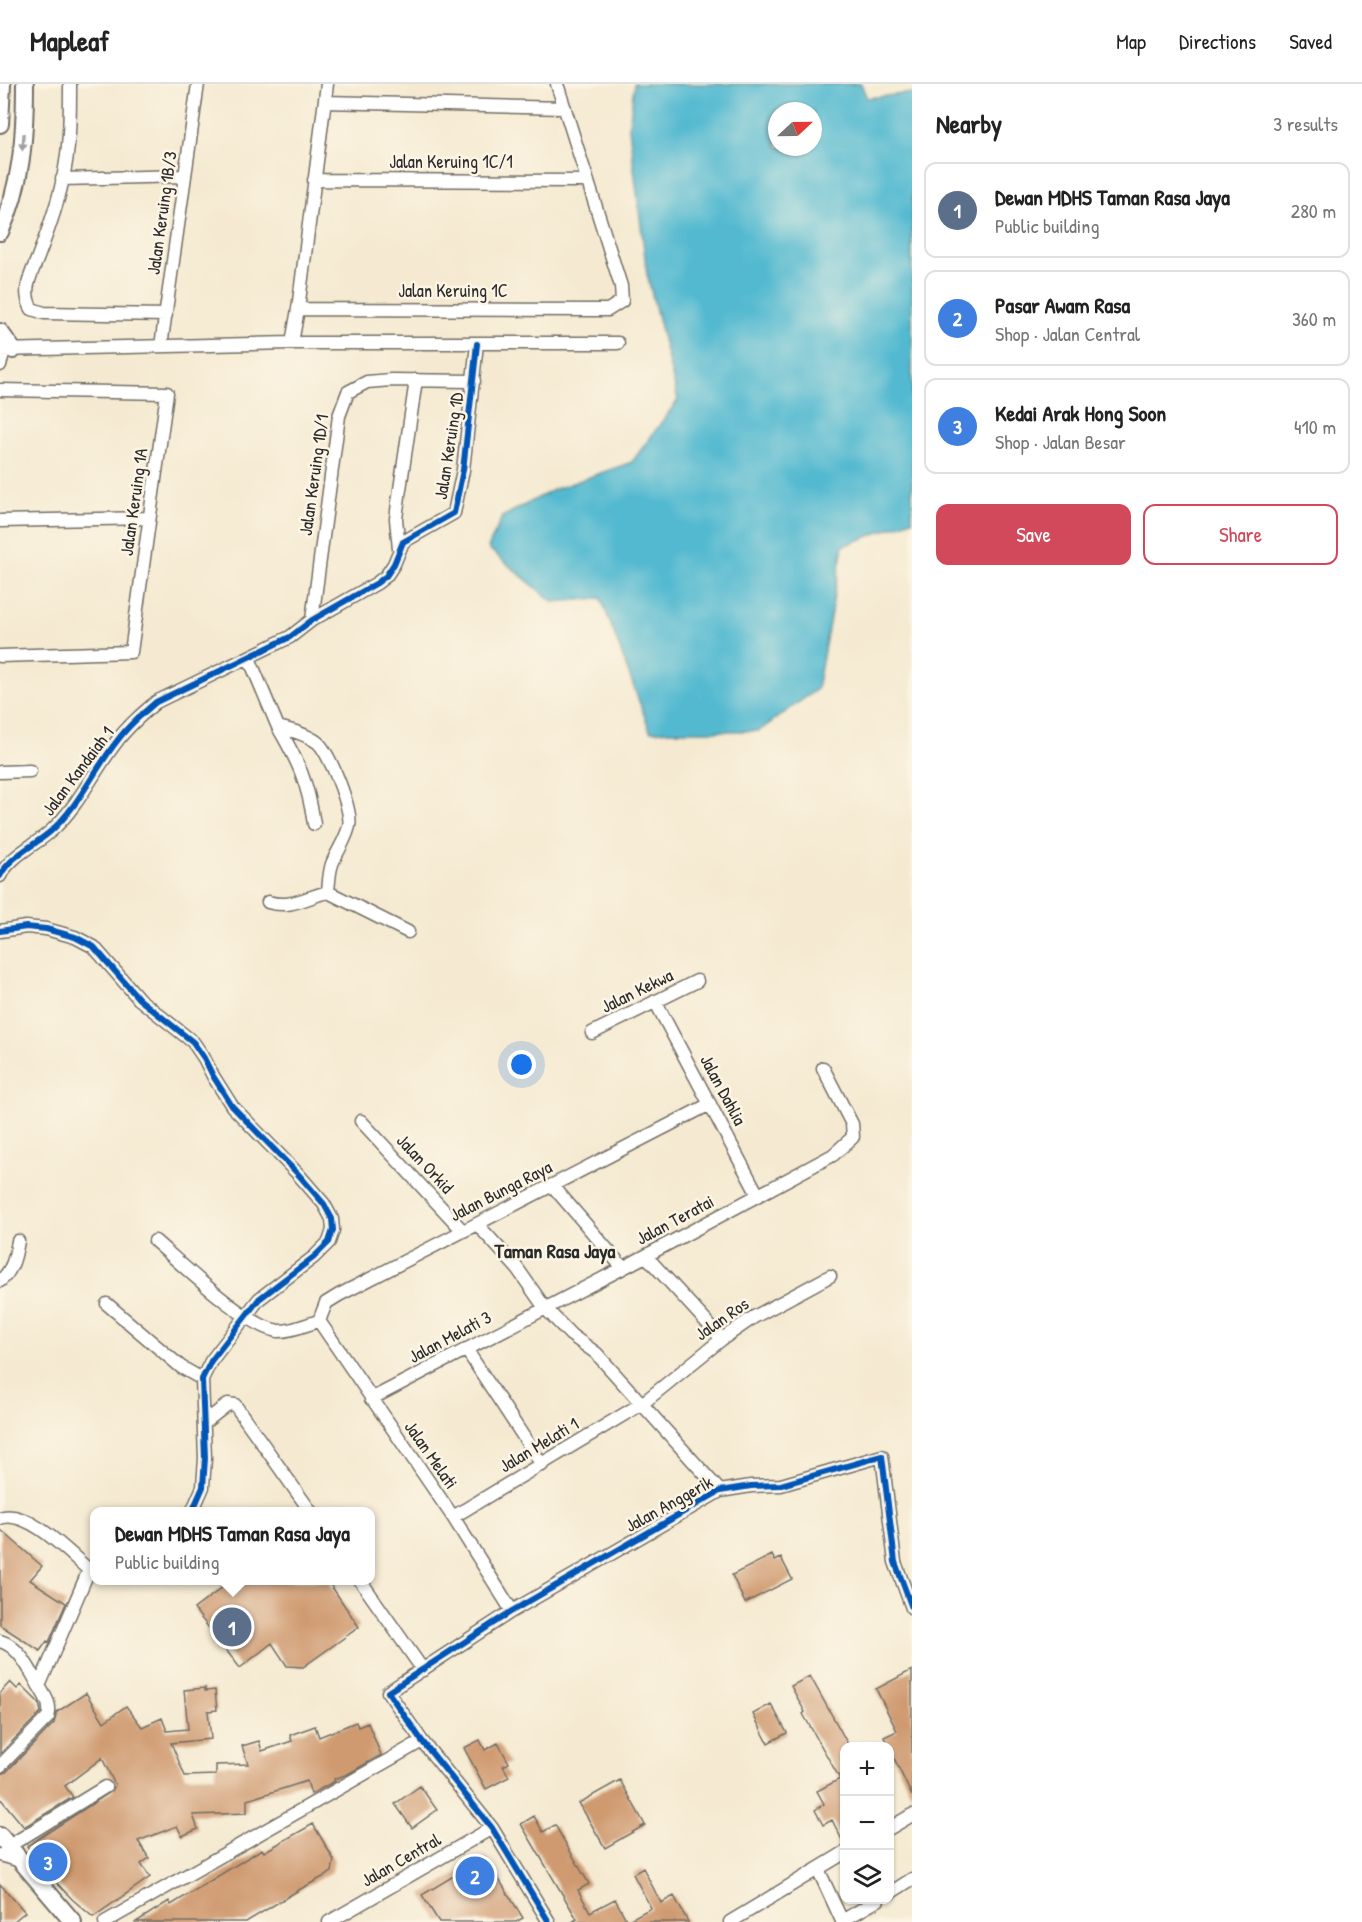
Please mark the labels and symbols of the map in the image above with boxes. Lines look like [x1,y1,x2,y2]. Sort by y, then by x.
north arrow [768,102,822,156]
one-way arrow [18,133,27,152]
street label: Jalan Keruing 1C/1 [389,149,513,174]
street label: Jalan Keruing 1B/3 [140,150,183,276]
street label: Jalan Keruing 1C [398,278,508,303]
street label: Jalan Keruing 1D [428,390,469,501]
street label: Jalan Keruing 1D/1 [293,413,334,537]
street label: Jalan Keruing 1A [114,446,153,557]
street label: Jalan Kandaiah 1 [36,721,119,820]
street label: Jalan Kekwa [597,962,677,1019]
your location [507,1050,536,1079]
street label: Jalan Dahlia [694,1050,753,1130]
street label: Jalan Orkid [391,1128,460,1199]
street label: Jalan Bunga Raya [445,1154,556,1227]
street label: Jalan Teratai [632,1189,718,1250]
district label: Taman Rasa Jaya [494,1237,616,1265]
street label: Jalan Ros [690,1291,754,1346]
street label: Jalan Melati 3 [404,1304,495,1369]
street label: Jalan Melati 1 [494,1411,583,1478]
street label: Jalan Melati [399,1416,464,1494]
street label: Jalan Anggerik [621,1469,717,1538]
pin: 1 [212,1604,252,1650]
street label: Jalan Central [356,1827,445,1892]
pin: 3 [28,1840,68,1884]
pin: 2 [456,1854,494,1898]

